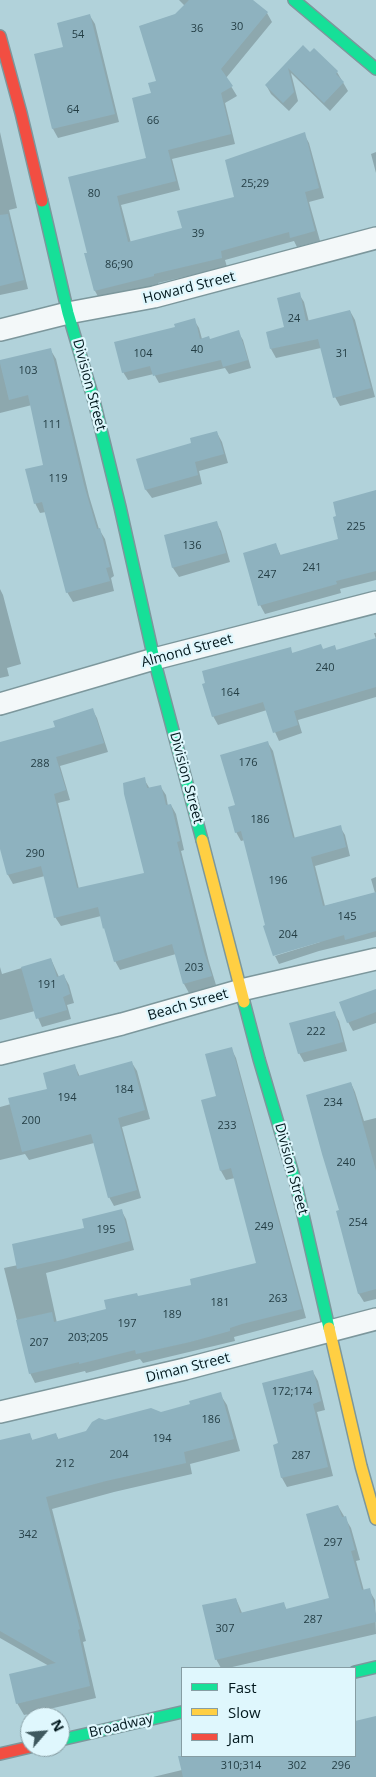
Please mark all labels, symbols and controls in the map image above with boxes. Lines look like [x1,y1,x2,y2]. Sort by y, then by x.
house number: 30 [231,20,243,34]
house number: 36 [191,22,203,36]
house number: 54 [72,28,84,42]
house number: 64 [67,103,79,117]
house number: 66 [147,114,159,128]
house number: 25;29 [241,177,269,191]
house number: 80 [88,187,100,201]
house number: 39 [192,227,204,241]
house number: 86;90 [105,258,133,272]
street label: Howard Street [141,268,237,308]
house number: 24 [288,312,300,326]
street label: Division Street [69,337,109,433]
house number: 40 [191,343,203,357]
house number: 104 [134,347,152,361]
house number: 31 [336,347,348,361]
house number: 103 [19,364,37,378]
house number: 111 [43,418,61,432]
house number: 119 [49,472,67,486]
house number: 225 [347,520,365,534]
house number: 136 [183,539,201,553]
house number: 241 [303,561,321,575]
house number: 247 [258,568,276,582]
street label: Almond Street [140,631,234,671]
house number: 240 [316,661,334,675]
house number: 164 [221,686,239,700]
street label: Division Street [166,730,206,826]
house number: 176 [239,756,257,770]
house number: 288 [31,757,49,771]
house number: 186 [251,813,269,827]
house number: 290 [26,847,44,861]
house number: 196 [269,874,287,888]
house number: 145 [338,910,356,924]
house number: 204 [279,928,297,942]
house number: 203 [185,961,203,975]
house number: 191 [38,978,56,992]
street label: Beach Street [146,986,230,1024]
house number: 222 [307,1025,325,1039]
house number: 184 [115,1083,133,1097]
house number: 194 [58,1091,76,1105]
house number: 234 [324,1096,342,1110]
house number: 200 [22,1114,40,1128]
house number: 233 [218,1119,236,1133]
street label: Division Street [271,1121,311,1217]
house number: 240 [337,1156,355,1170]
house number: 254 [349,1216,367,1230]
house number: 249 [255,1220,273,1234]
house number: 195 [97,1223,115,1237]
house number: 263 [269,1292,287,1306]
house number: 181 [211,1296,229,1310]
house number: 189 [163,1308,181,1322]
house number: 197 [118,1317,136,1331]
house number: 203;205 [68,1331,108,1345]
house number: 207 [30,1336,48,1350]
street label: Diman Street [144,1349,232,1387]
house number: 172;174 [272,1385,312,1399]
house number: 186 [202,1413,220,1427]
house number: 194 [153,1432,171,1446]
house number: 204 [110,1448,128,1462]
house number: 287 [292,1449,310,1463]
house number: 212 [56,1457,74,1471]
house number: 342 [19,1528,37,1542]
house number: 297 [324,1536,342,1550]
house number: 287 [304,1613,322,1627]
house number: 307 [216,1622,234,1636]
legend [181,1667,356,1757]
text: Fast [228,1677,257,1697]
text: Slow [228,1702,261,1722]
north arrow [20,1707,70,1757]
street label: Broadway [87,1710,155,1742]
text: N [47,1716,69,1735]
text: Jam [228,1727,254,1747]
house number: 310;314 [221,1759,261,1773]
house number: 302 [288,1759,306,1773]
house number: 296 [332,1759,350,1773]

